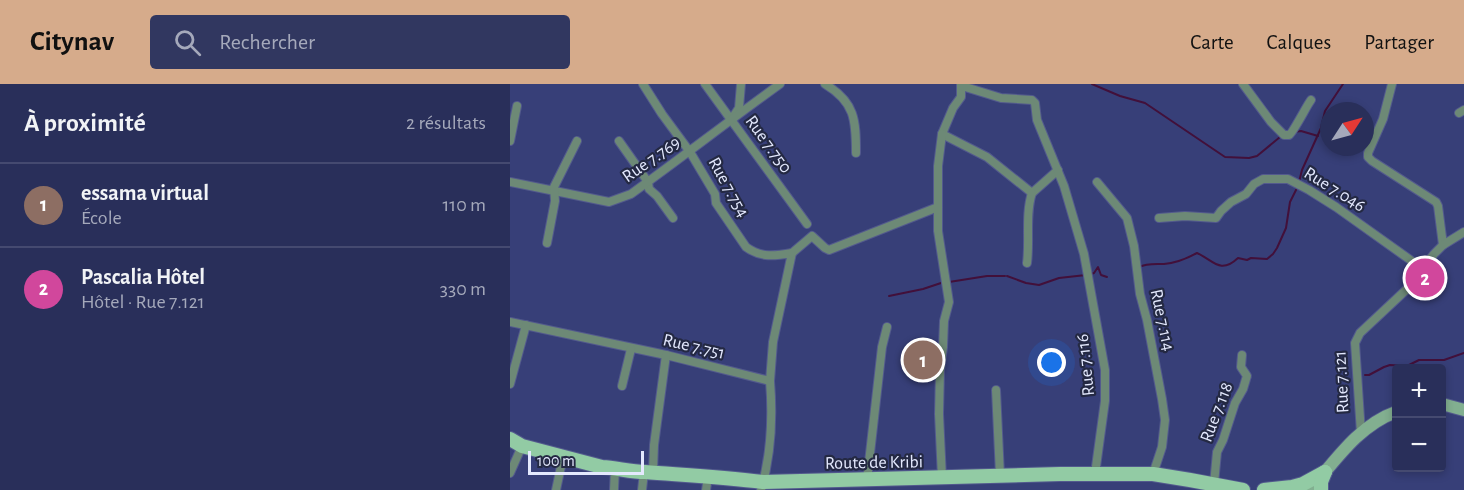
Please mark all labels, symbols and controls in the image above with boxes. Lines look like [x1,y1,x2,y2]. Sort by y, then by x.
search box [150,15,570,69]
icon: search [171,26,204,59]
text: Citynav [30,28,114,56]
text: Rechercher [219,31,315,53]
text: Carte [1190,32,1234,53]
text: Calques [1267,32,1331,53]
text: Partager [1364,32,1434,53]
north arrow [1320,102,1374,156]
text: À proximité [24,110,146,136]
text: 2 résultats [406,113,486,133]
street label: Rue 7.750 [741,113,795,177]
street label: Rue 7.769 [619,133,684,186]
street label: Rue 7.754 [704,155,752,221]
street label: Rue 7.046 [1301,164,1368,216]
text: essama virtual [81,182,209,204]
text: 1 [40,195,47,215]
text: 110 m [442,195,486,215]
text: École [81,208,122,228]
pin: 2 [1406,256,1444,300]
text: Pascalia Hôtel [81,266,205,288]
text: 2 [39,279,48,299]
text: 330 m [440,279,486,299]
street label: Rue 7.114 [1147,288,1177,353]
text: Hôtel · Rue 7.121 [81,292,205,312]
street label: Rue 7.751 [661,331,726,363]
street label: Rue 7.116 [1074,333,1098,397]
pin: 1 [904,338,942,382]
your location [1037,348,1066,377]
street label: Rue 7.121 [1331,350,1353,414]
map controls [1392,364,1446,472]
button: + [1392,364,1446,418]
street label: Rue 7.118 [1197,380,1237,445]
button: − [1392,418,1446,472]
scale bar [528,448,644,476]
text: 100 m [537,453,575,469]
street label: Route de Kribi [825,453,923,473]

